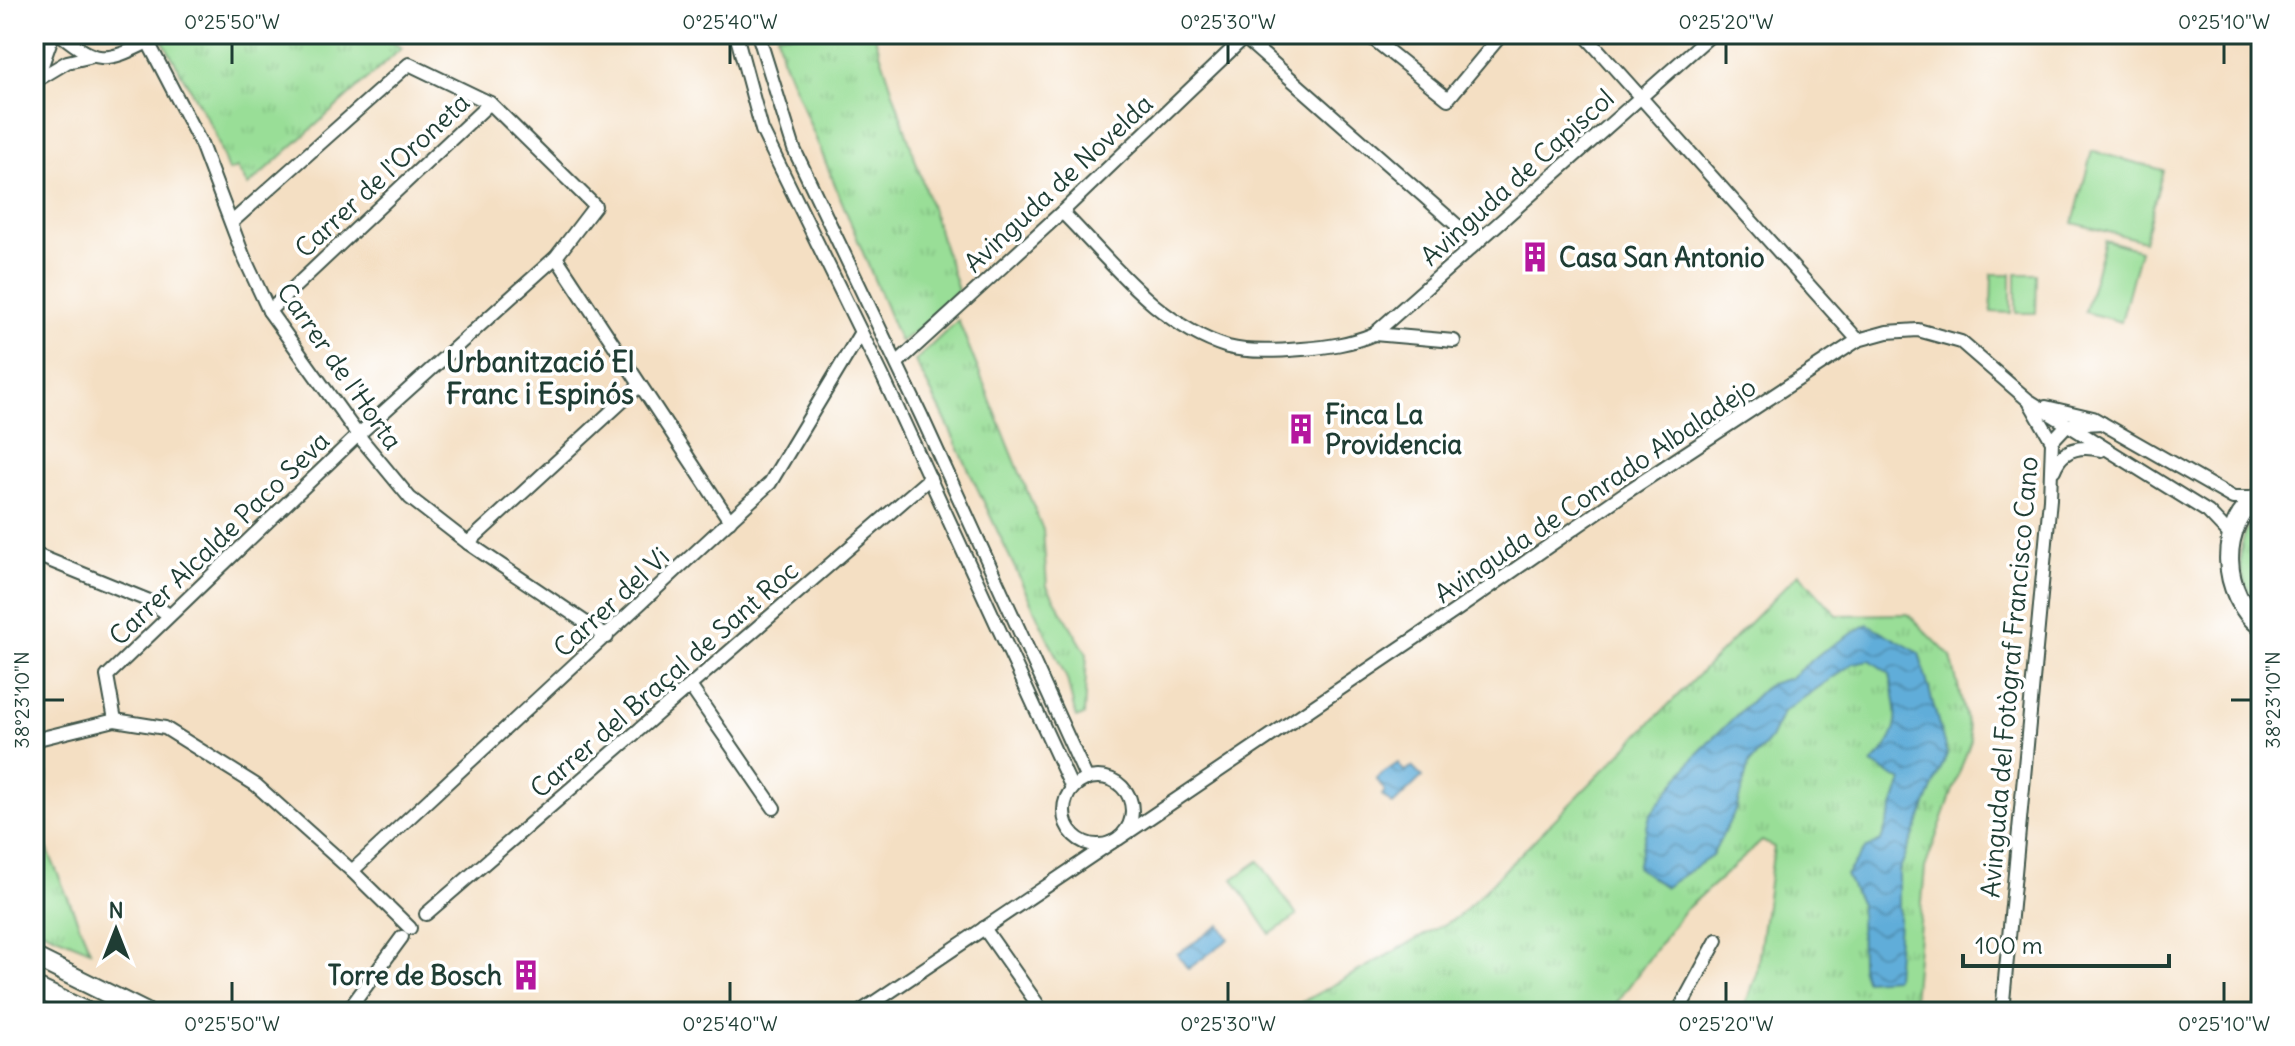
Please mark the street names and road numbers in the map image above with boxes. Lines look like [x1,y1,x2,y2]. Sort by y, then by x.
street label: Avinguda de Capiscol [1413,81,1621,273]
street label: Carrer de l'Oroneta [288,86,476,264]
street label: Avinguda de Novelda [957,87,1159,279]
street label: Carrer de l'Horta [270,276,410,456]
street label: Avinguda de Conrado Albaladejo [1428,370,1762,610]
street label: Carrer Alcalde Paco Seva [102,424,336,652]
street label: Avinguda del Fotògraf Francisco Cano [1973,455,2045,899]
street label: Carrer del Vi [546,540,676,664]
street label: Carrer del Braçal de Sant Roc [523,553,805,805]

